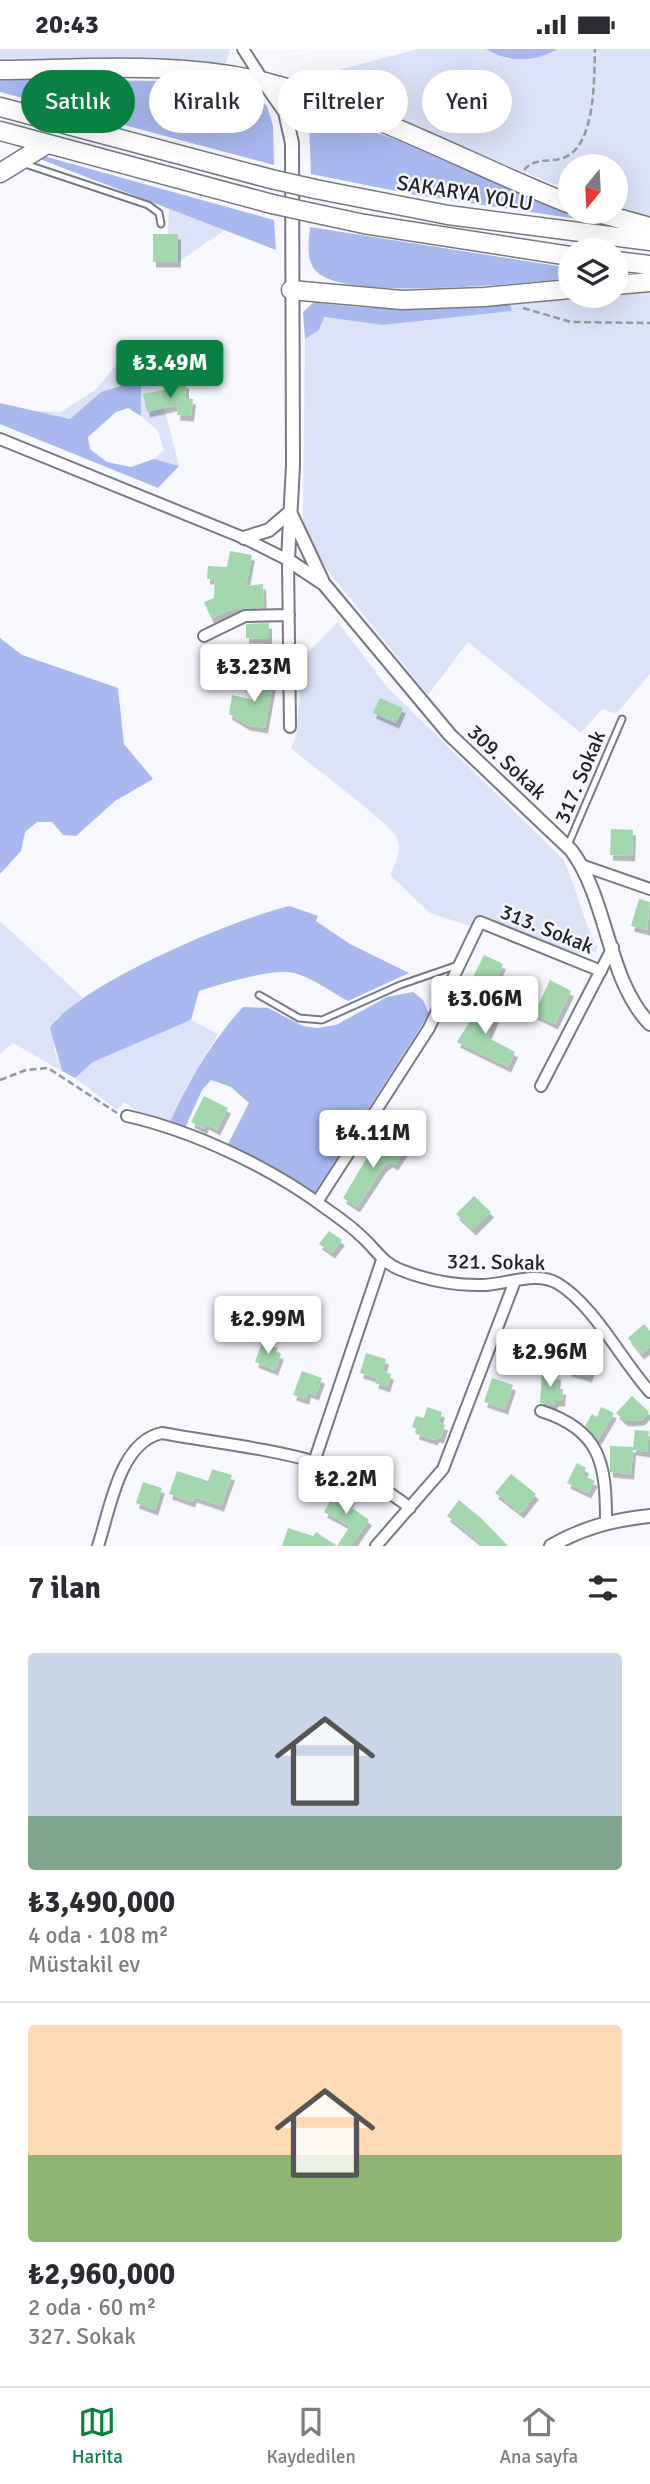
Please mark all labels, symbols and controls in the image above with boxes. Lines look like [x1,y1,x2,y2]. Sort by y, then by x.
text: 20:43 [35,9,99,41]
chip: Satılık [21,70,135,133]
chip: Kiralık [149,70,264,133]
chip: Filtreler [278,70,408,133]
chip: Yeni [422,70,512,133]
north arrow [558,154,628,224]
map controls [558,154,628,308]
street label: SAKARYA YOLU [395,169,535,217]
button: layers [558,238,628,308]
pin: ₺3.49M [113,341,227,400]
text: ₺3.49M [132,348,208,377]
pin: ₺3.23M [197,645,311,704]
text: ₺3.23M [216,652,292,681]
street label: 309. Sokak [462,719,552,805]
street label: 317. Sokak [549,726,611,827]
street label: 313. Sokak [496,899,598,960]
pin: ₺3.06M [428,977,542,1036]
text: ₺3.06M [447,984,523,1013]
pin: ₺4.11M [316,1111,430,1170]
text: ₺4.11M [335,1118,411,1147]
street label: 321. Sokak [447,1248,546,1276]
pin: ₺2.99M [211,1297,325,1356]
text: ₺2.99M [230,1304,306,1333]
pin: ₺2.96M [493,1329,607,1389]
text: ₺2.96M [512,1337,588,1366]
pin: ₺2.2M [297,1457,395,1516]
text: ₺2.2M [314,1464,378,1493]
icon: filters [584,1569,622,1607]
text: 7 ilan [28,1570,101,1607]
icon: home [262,1698,388,1824]
text: ₺3,490,000 [28,1884,175,1921]
text: 4 oda · 108 m² [28,1921,169,1950]
text: Müstakil ev [28,1950,140,1979]
icon: home [262,2070,388,2196]
text: ₺2,960,000 [28,2256,175,2293]
text: 2 oda · 60 m² [28,2293,156,2322]
text: 327. Sokak [28,2322,136,2351]
tab: Harita [72,2403,123,2469]
tab: Kaydedilen [266,2403,356,2469]
tab: Ana sayfa [500,2403,578,2469]

